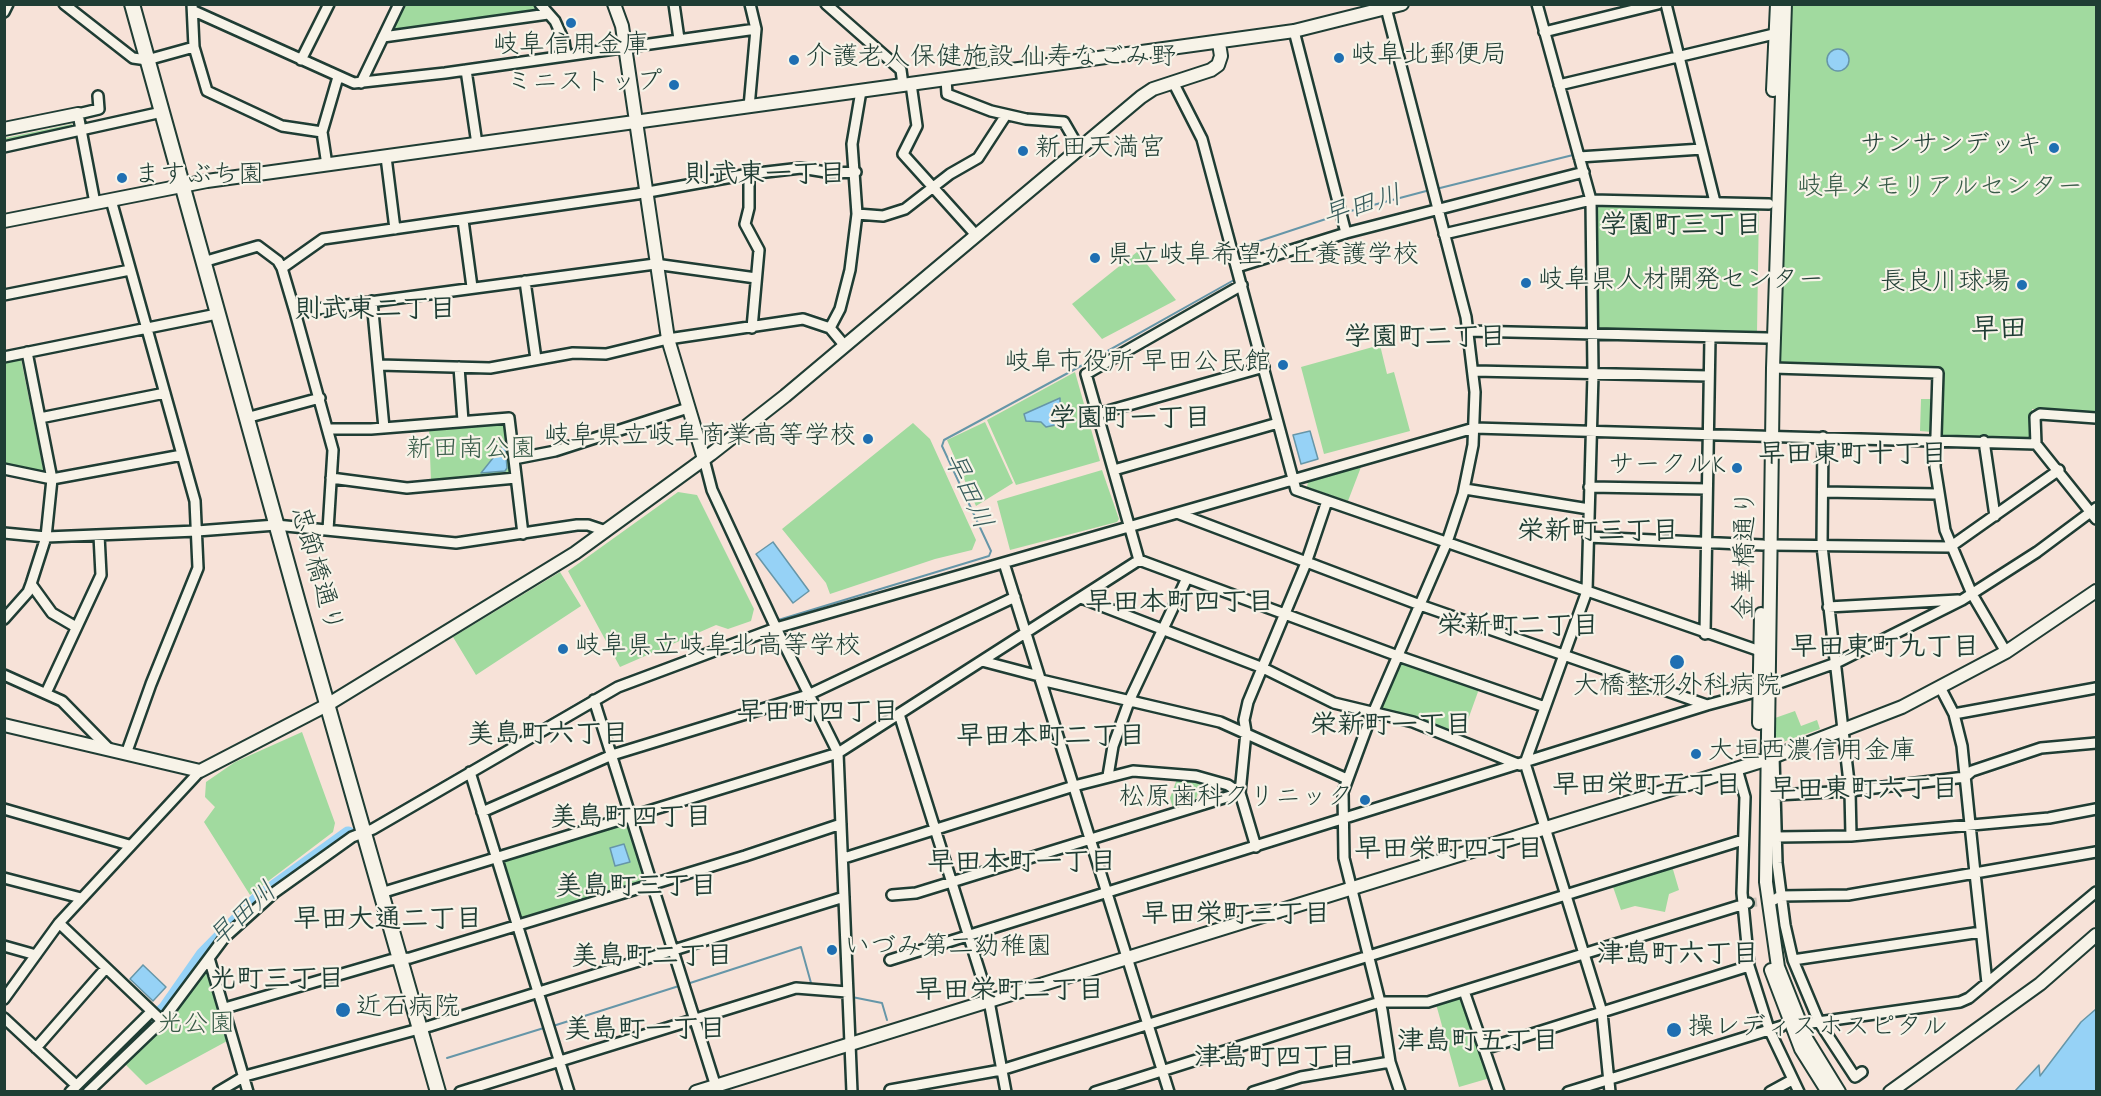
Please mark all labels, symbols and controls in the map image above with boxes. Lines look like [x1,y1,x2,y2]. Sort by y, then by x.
marker: 岐阜信用金庫 [564,16,578,30]
place label: 岐阜信用金庫 [493,32,649,64]
place label: 岐阜北郵便局 [1351,42,1507,74]
place label: 介護老人保健施設 仙寿なごみ野 [806,44,1176,76]
marker: 岐阜北郵便局 [1332,51,1346,65]
marker: 介護老人保健施設 仙寿なごみ野 [787,53,801,67]
place label: ミニストップ [506,69,662,101]
marker: ミニストップ [667,78,681,92]
place label: サンサンデッキ [1860,132,2042,164]
place label: 新田天満宮 [1035,135,1165,167]
marker: サンサンデッキ [2047,141,2061,155]
marker: 新田天満宮 [1016,144,1030,158]
place label: ますぶち園 [134,162,264,194]
district label: 則武東一丁目 [684,162,846,194]
marker: ますぶち園 [115,171,129,185]
park label: 岐阜メモリアルセンター [1797,174,2083,206]
water label: 早田川 [1320,182,1406,236]
district label: 学園町三丁目 [1600,213,1762,245]
place label: 県立岐阜希望が丘養護学校 [1107,242,1419,274]
marker: 県立岐阜希望が丘養護学校 [1088,251,1102,265]
place label: 岐阜県人材開発センター [1538,267,1824,299]
place label: 長良川球場 [1880,269,2010,301]
marker: 岐阜県人材開発センター [1519,276,1533,290]
marker: 長良川球場 [2015,278,2029,292]
district label: 則武東二丁目 [294,297,456,329]
district label: 早田 [1971,315,2027,349]
district label: 学園町二丁目 [1344,325,1506,357]
place label: 岐阜市役所 早田公民館 [1005,349,1271,381]
marker: 岐阜市役所 早田公民館 [1276,358,1290,372]
district label: 学園町一丁目 [1049,406,1211,438]
place label: 岐阜県立岐阜商業高等学校 [544,423,856,455]
marker: 岐阜県立岐阜商業高等学校 [861,432,875,446]
park label: 新田南公園 [406,436,536,468]
district label: 早田東町十丁目 [1759,442,1947,474]
water label: 早田川 [934,448,996,536]
place label: サークルK [1608,452,1725,484]
marker: サークルK [1730,461,1744,475]
street label: 金華橋通り [1731,490,1765,620]
street label: 忠節橋通り [281,503,347,637]
district label: 栄新町三丁目 [1517,519,1679,551]
district label: 早田本町四丁目 [1086,590,1274,622]
district label: 栄新町二丁目 [1437,614,1599,646]
place label: 岐阜県立岐阜北高等学校 [575,633,861,665]
district label: 早田東町九丁目 [1791,635,1979,667]
marker: 岐阜県立岐阜北高等学校 [556,642,570,656]
marker: 大橋整形外科病院 [1668,653,1686,671]
place label: 大橋整形外科病院 [1573,673,1781,705]
district label: 早田町四丁目 [737,700,899,732]
district label: 栄新町一丁目 [1310,713,1472,745]
district label: 美島町六丁目 [467,722,629,754]
district label: 早田本町二丁目 [957,724,1145,756]
place label: 大垣西濃信用金庫 [1708,738,1916,770]
marker: 大垣西濃信用金庫 [1689,747,1703,761]
district label: 早田栄町五丁目 [1553,773,1741,805]
district label: 早田東町六丁目 [1770,777,1958,809]
place label: 松原歯科クリニック [1119,784,1353,816]
marker: 松原歯科クリニック [1358,793,1372,807]
district label: 美島町四丁目 [550,805,712,837]
district label: 早田栄町四丁目 [1355,837,1543,869]
district label: 早田本町一丁目 [928,850,1116,882]
district label: 美島町三丁目 [555,874,717,906]
water label: 早田川 [204,878,286,956]
district label: 早田栄町三丁目 [1142,902,1330,934]
district label: 早田大通二丁目 [294,907,482,939]
place label: いづみ第二幼稚園 [844,934,1052,966]
district label: 津島町六丁目 [1597,942,1759,974]
marker: いづみ第二幼稚園 [825,943,839,957]
district label: 美島町二丁目 [571,944,733,976]
district label: 光町三丁目 [210,967,344,999]
district label: 早田栄町二丁目 [916,978,1104,1010]
place label: 近石病院 [356,994,460,1026]
marker: 近石病院 [334,1001,352,1019]
park label: 光公園 [157,1011,235,1043]
place label: 操レディスホスピタル [1688,1014,1948,1046]
district label: 美島町一丁目 [564,1017,726,1049]
marker: 操レディスホスピタル [1665,1021,1683,1039]
district label: 津島町五丁目 [1397,1029,1559,1061]
district label: 津島町四丁目 [1194,1045,1356,1077]

